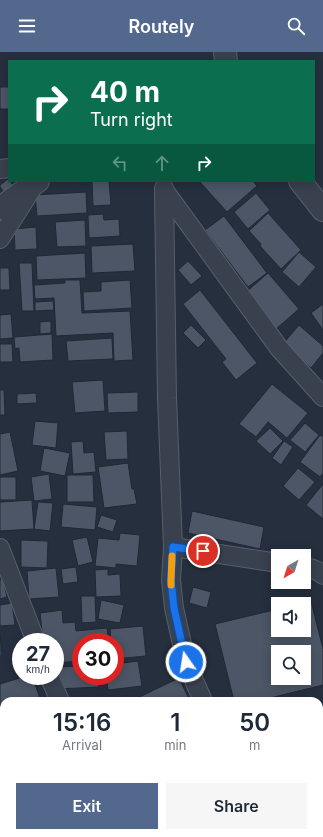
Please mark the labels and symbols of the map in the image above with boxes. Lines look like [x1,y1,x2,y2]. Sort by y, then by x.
pin [186,534,220,568]
north arrow [271,549,311,589]
speed limit sign: 30 [72,633,124,685]
position arrow [165,641,207,683]

